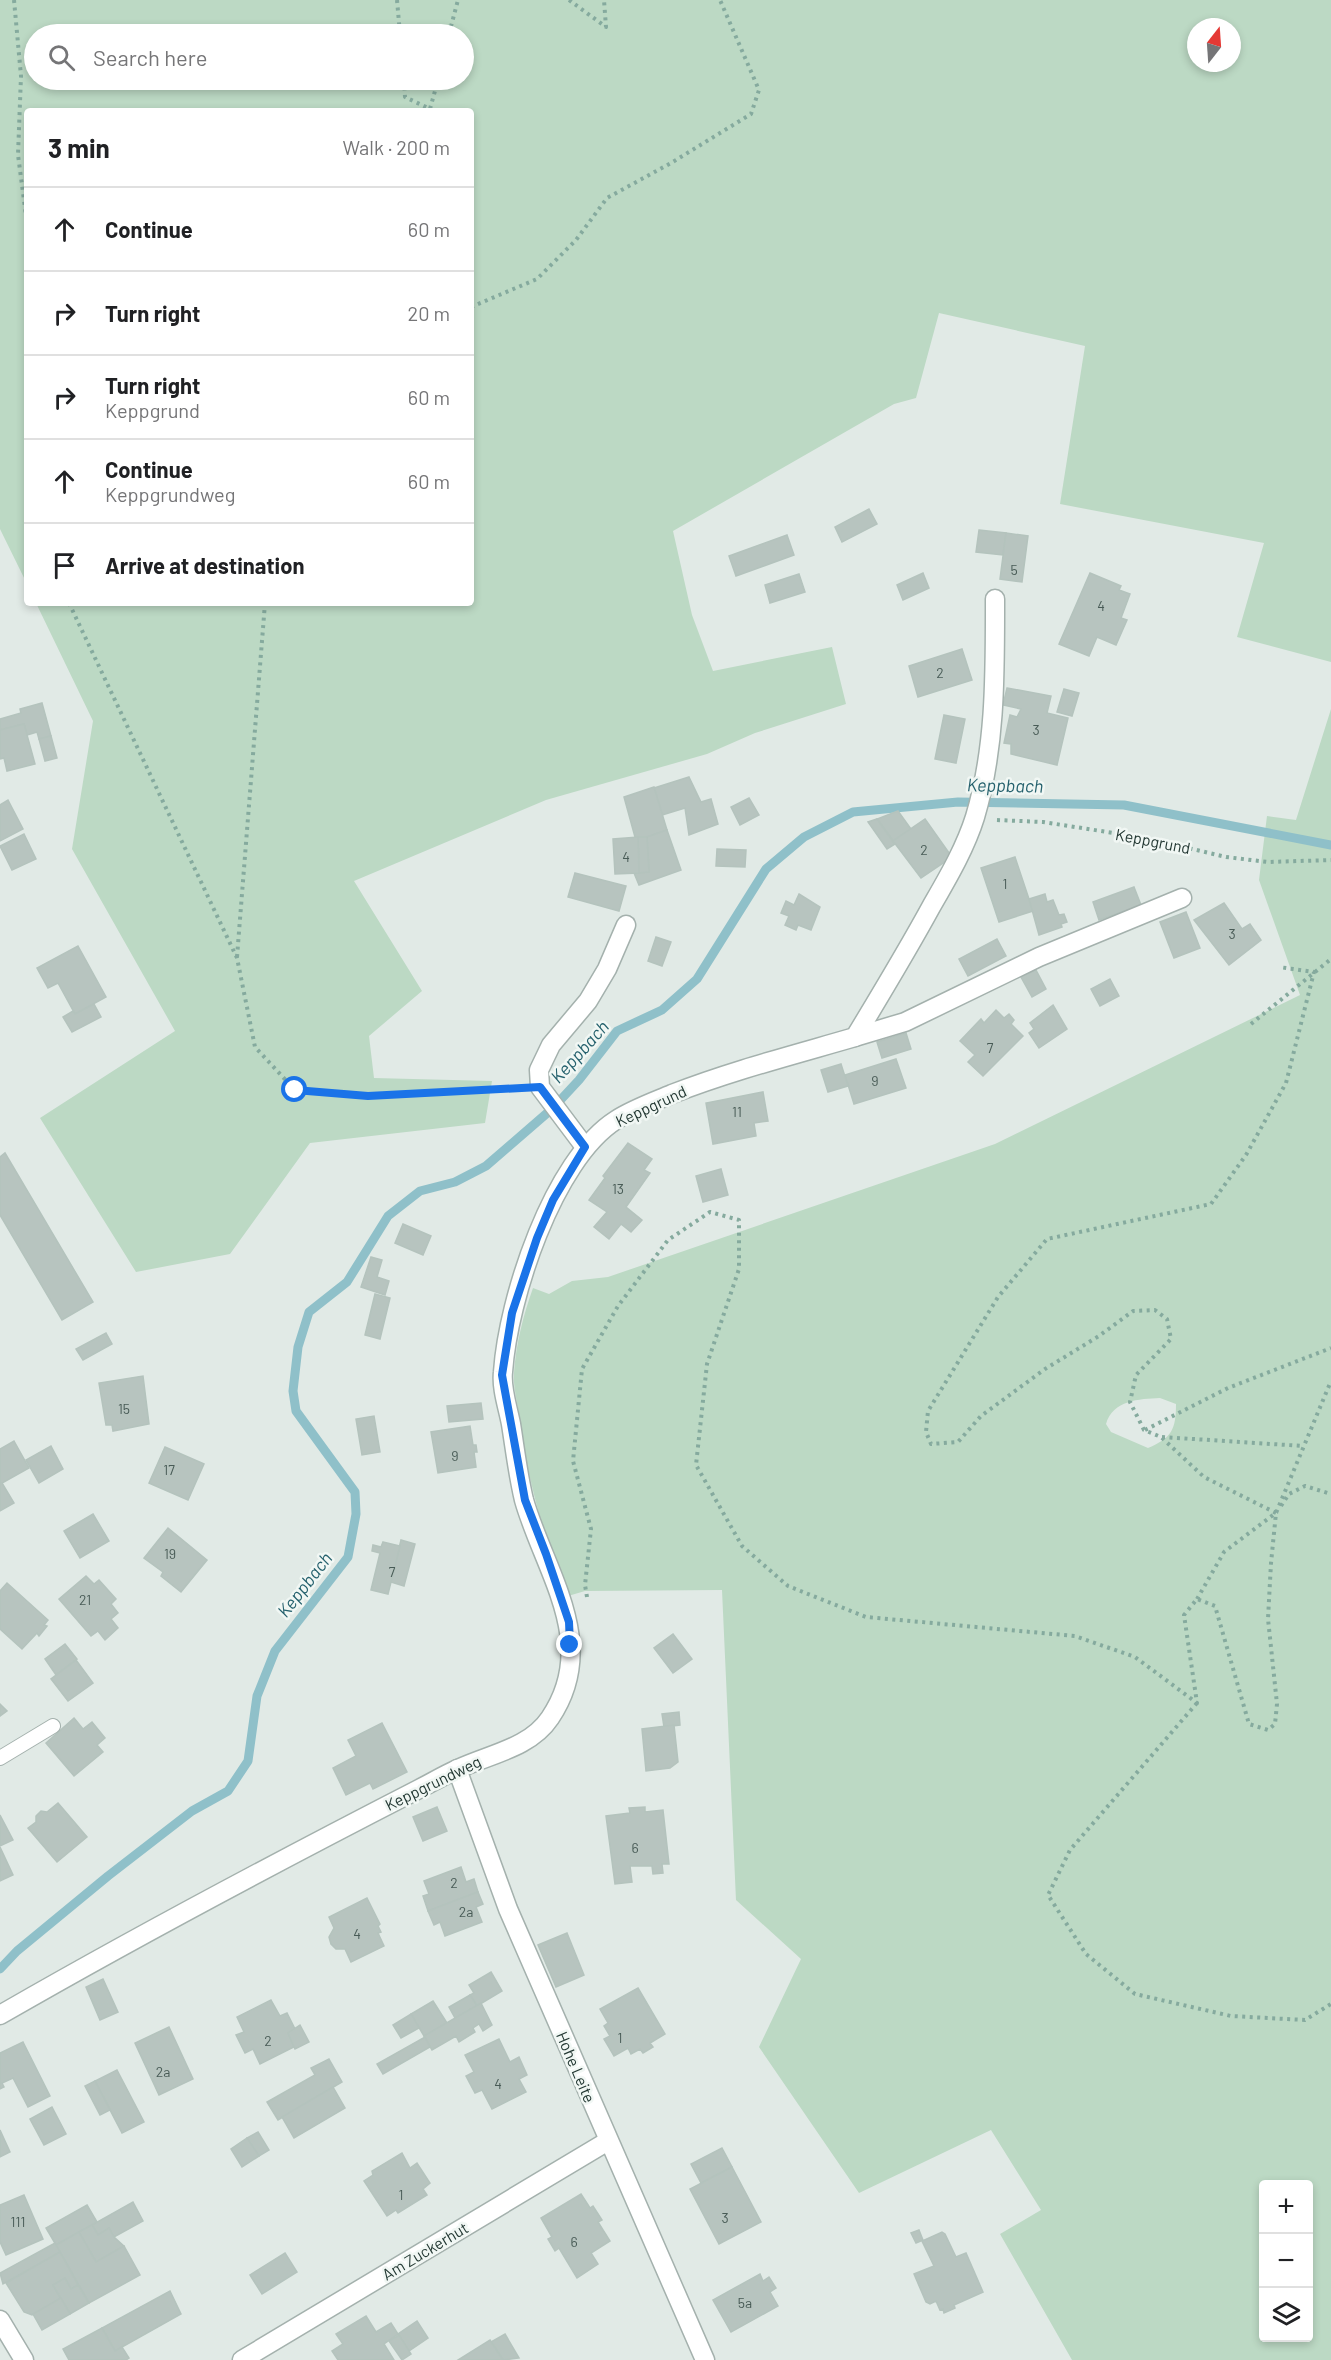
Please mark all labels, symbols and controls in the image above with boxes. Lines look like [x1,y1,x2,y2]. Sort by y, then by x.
north arrow [1187,18,1241,72]
search box [24,24,474,90]
icon: search [45,41,78,74]
text: Search here [93,44,207,70]
text: 3 min [48,132,110,163]
text: Walk · 200 m [342,135,450,159]
icon: ahead [48,213,81,246]
text: Continue [105,216,193,242]
text: 60 m [408,217,450,241]
icon: right [48,297,81,330]
text: Turn right [105,300,200,326]
text: 20 m [407,301,450,325]
text: Turn right [105,372,200,398]
icon: right [48,381,81,414]
text: 60 m [408,385,450,409]
text: Keppgrund [105,398,200,422]
text: Continue [105,456,193,482]
icon: ahead [48,465,81,498]
text: 60 m [408,469,450,493]
text: Keppgrundweg [105,482,235,506]
icon: arrive [48,549,81,582]
text: Arrive at destination [105,552,304,578]
house number: 5 [1010,561,1018,578]
house number: 4 [1097,597,1105,614]
house number: 2 [936,664,944,681]
house number: 3 [1032,721,1040,738]
water label: Keppbach [967,773,1043,797]
street label: Keppgrund [1114,824,1192,857]
house number: 2 [920,841,928,858]
house number: 4 [622,848,630,865]
house number: 1 [1003,875,1007,892]
house number: 3 [1228,925,1236,942]
water label: Keppbach [545,1016,613,1087]
house number: 7 [987,1039,994,1056]
house number: 9 [871,1072,879,1089]
route start [281,1076,307,1102]
street label: Keppgrund [612,1081,689,1130]
house number: 11 [732,1103,742,1120]
house number: 13 [612,1180,624,1197]
house number: 15 [118,1400,130,1417]
house number: 9 [451,1447,459,1464]
house number: 17 [163,1461,175,1478]
house number: 19 [164,1545,176,1562]
water label: Keppbach [272,1547,336,1621]
house number: 7 [389,1563,396,1580]
house number: 21 [79,1591,91,1608]
route end [556,1631,582,1657]
street label: Keppgrundweg [382,1751,484,1814]
house number: 6 [631,1839,639,1856]
house number: 2 [450,1874,458,1891]
house number: 2a [459,1903,473,1920]
house number: 4 [353,1925,361,1942]
street label: Hohe Leite [553,2028,600,2105]
house number: 1 [618,2029,622,2046]
house number: 2 [264,2032,272,2049]
house number: 2a [156,2063,170,2080]
house number: 4 [494,2075,502,2092]
map controls [1259,2180,1313,2342]
button: + [1259,2180,1313,2234]
house number: 1 [399,2186,403,2203]
house number: 3 [721,2209,729,2226]
house number: 111 [11,2213,25,2230]
street label: Am Zuckerhut [378,2217,471,2284]
house number: 6 [570,2233,578,2250]
button: − [1259,2234,1313,2288]
button: layers [1259,2288,1313,2342]
house number: 5a [738,2294,752,2311]

